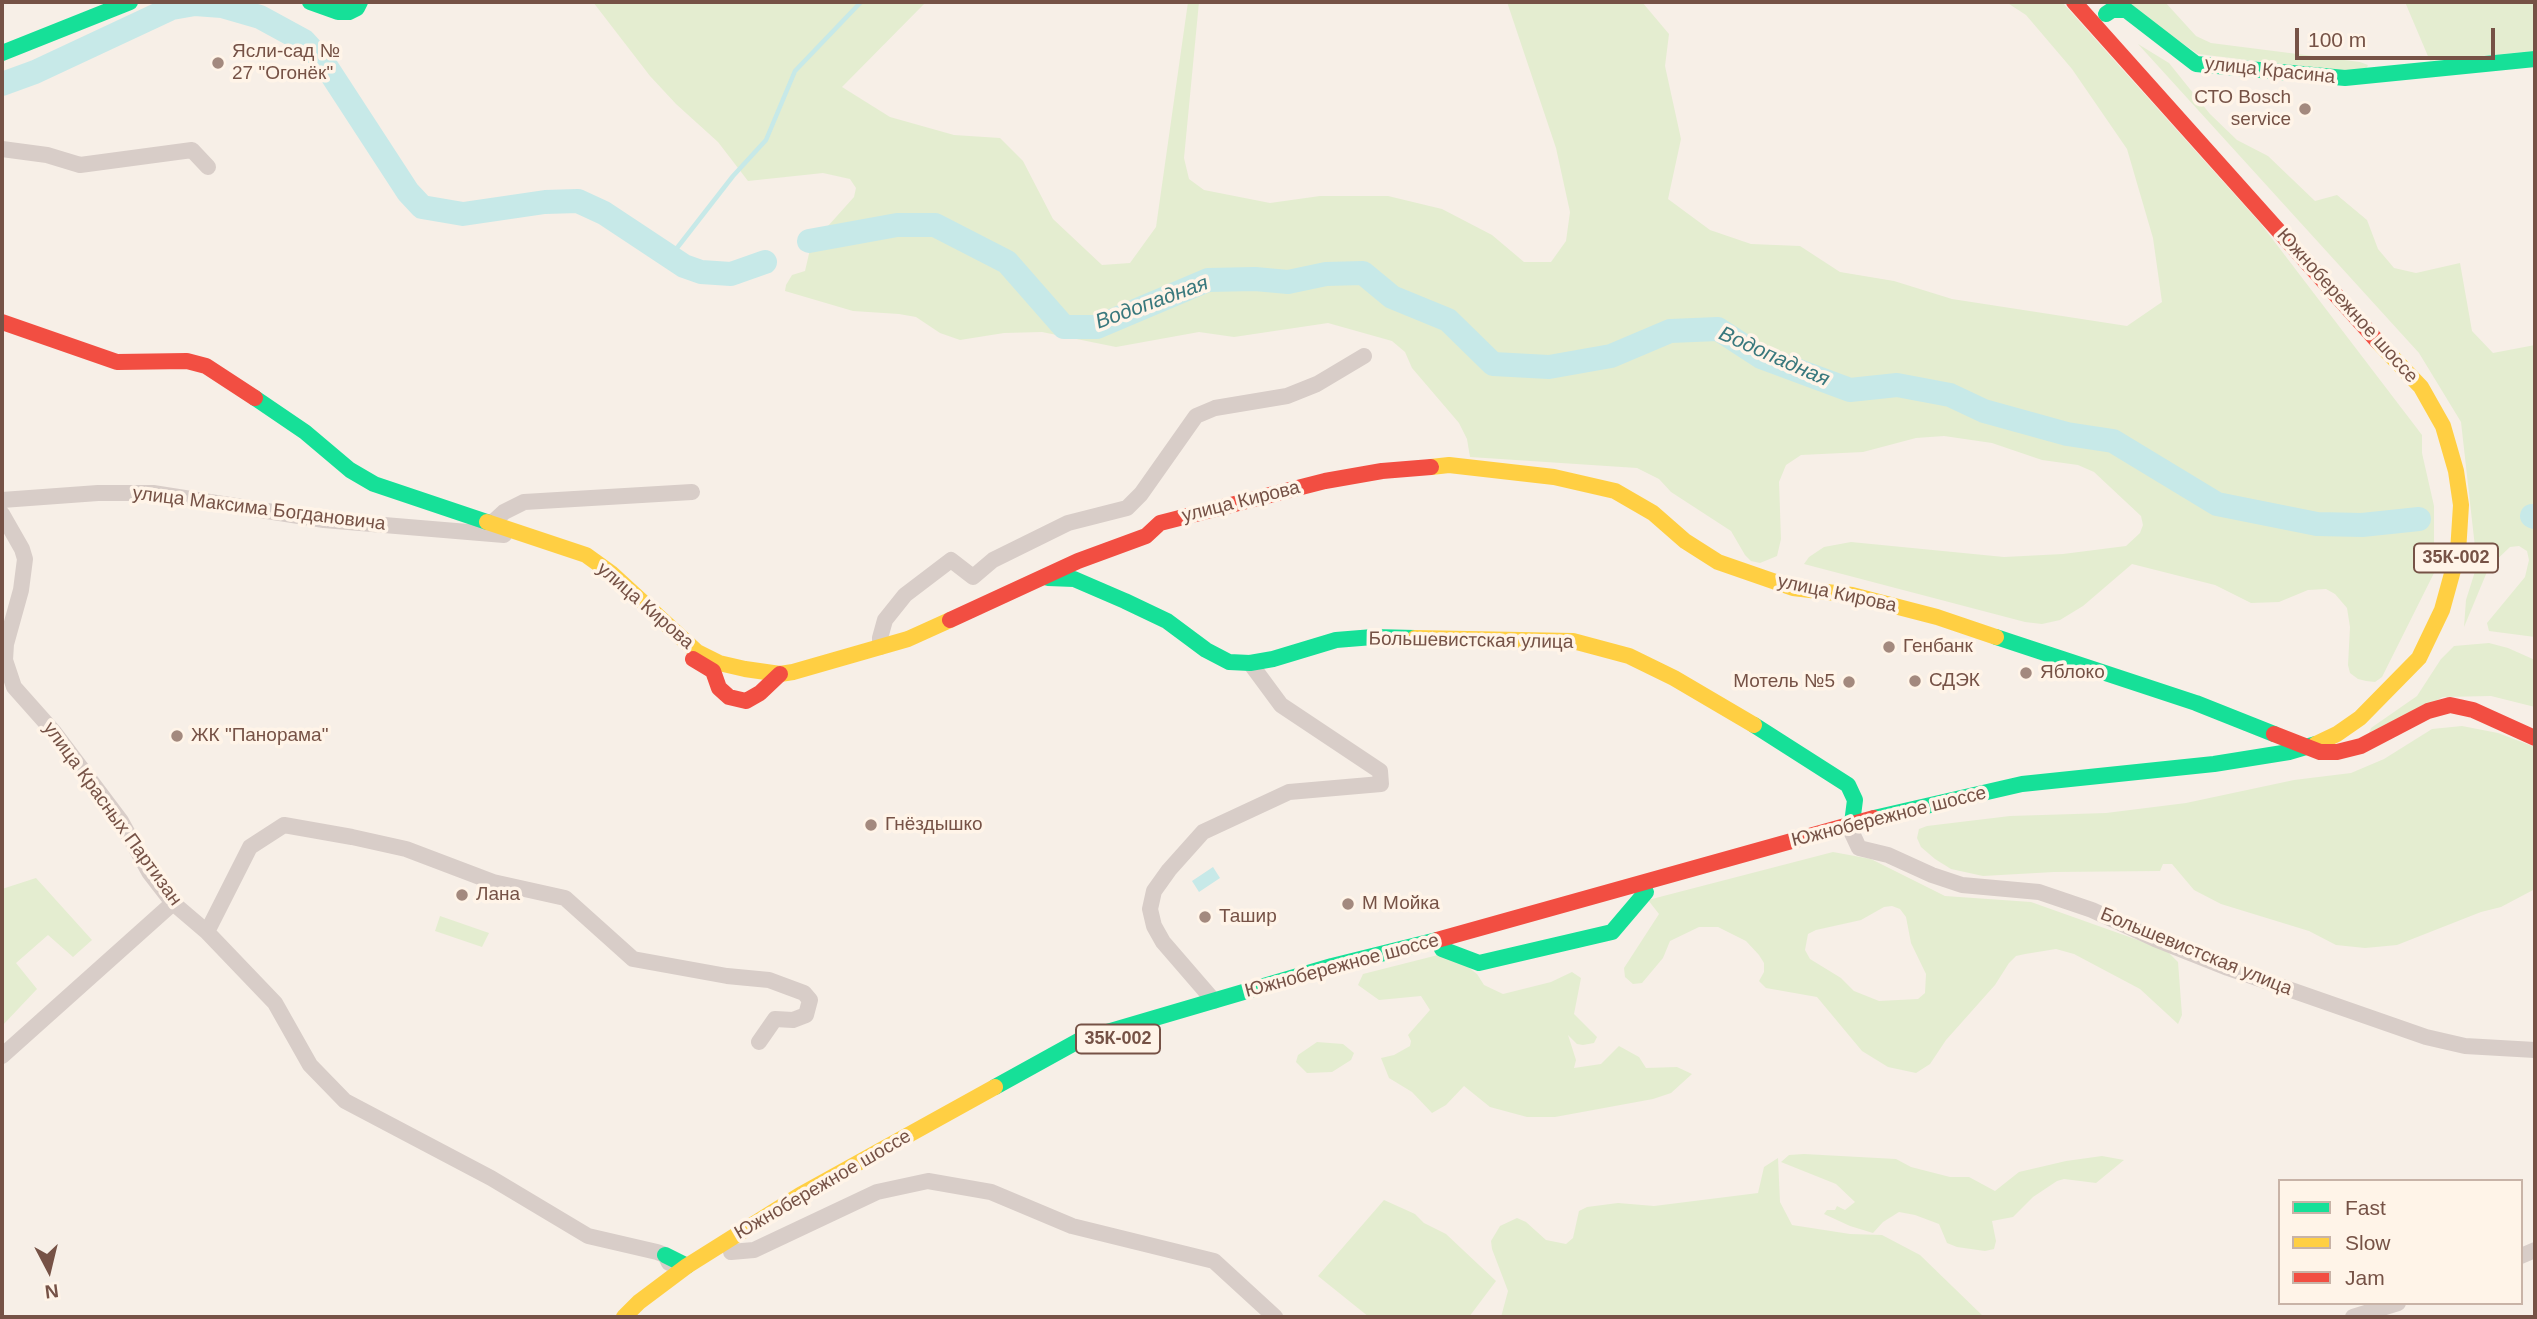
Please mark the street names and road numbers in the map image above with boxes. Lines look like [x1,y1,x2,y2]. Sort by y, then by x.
street label: улица Красина [2204,53,2336,89]
street label: Южнобережное шоссе [2272,224,2422,388]
street label: улица Кирова [1180,476,1302,528]
street label: улица Максима Богдановича [131,482,387,536]
road number: 35К-002 [2414,544,2498,572]
street label: улица Кирова [592,558,698,654]
street label: улица Кирова [1776,570,1898,618]
street label: Большевистская улица [1368,628,1574,654]
street label: улица Красных Партизан [38,718,186,910]
street label: Южнобережное шоссе [1789,782,1989,852]
street label: Большевистская улица [2097,903,2295,1001]
street label: Южнобережное шоссе [1242,929,1442,1003]
road number: 35К-002 [1076,1024,1160,1054]
street label: Южнобережное шоссе [731,1125,915,1245]

